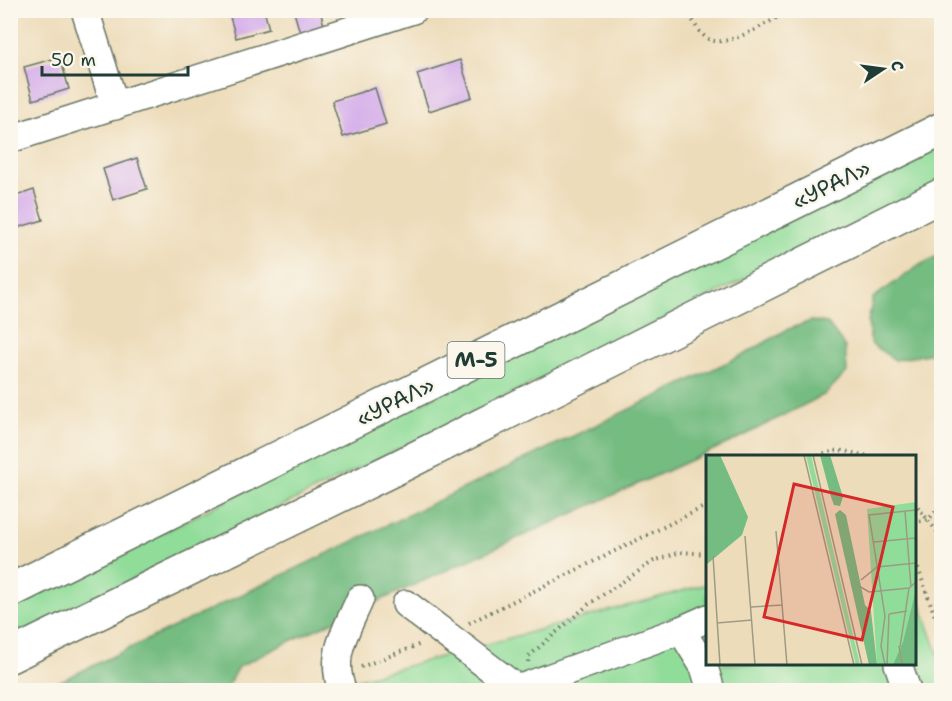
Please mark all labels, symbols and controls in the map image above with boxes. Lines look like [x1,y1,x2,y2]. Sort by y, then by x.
scale bar [42,39,188,77]
north arrow [853,39,913,99]
text: 50 m [51,48,96,72]
text: С [886,59,909,73]
street label: «УРАЛ» [787,153,875,216]
road number: М-5 [448,342,504,378]
street label: «УРАЛ» [351,370,439,433]
inset map [706,455,916,665]

